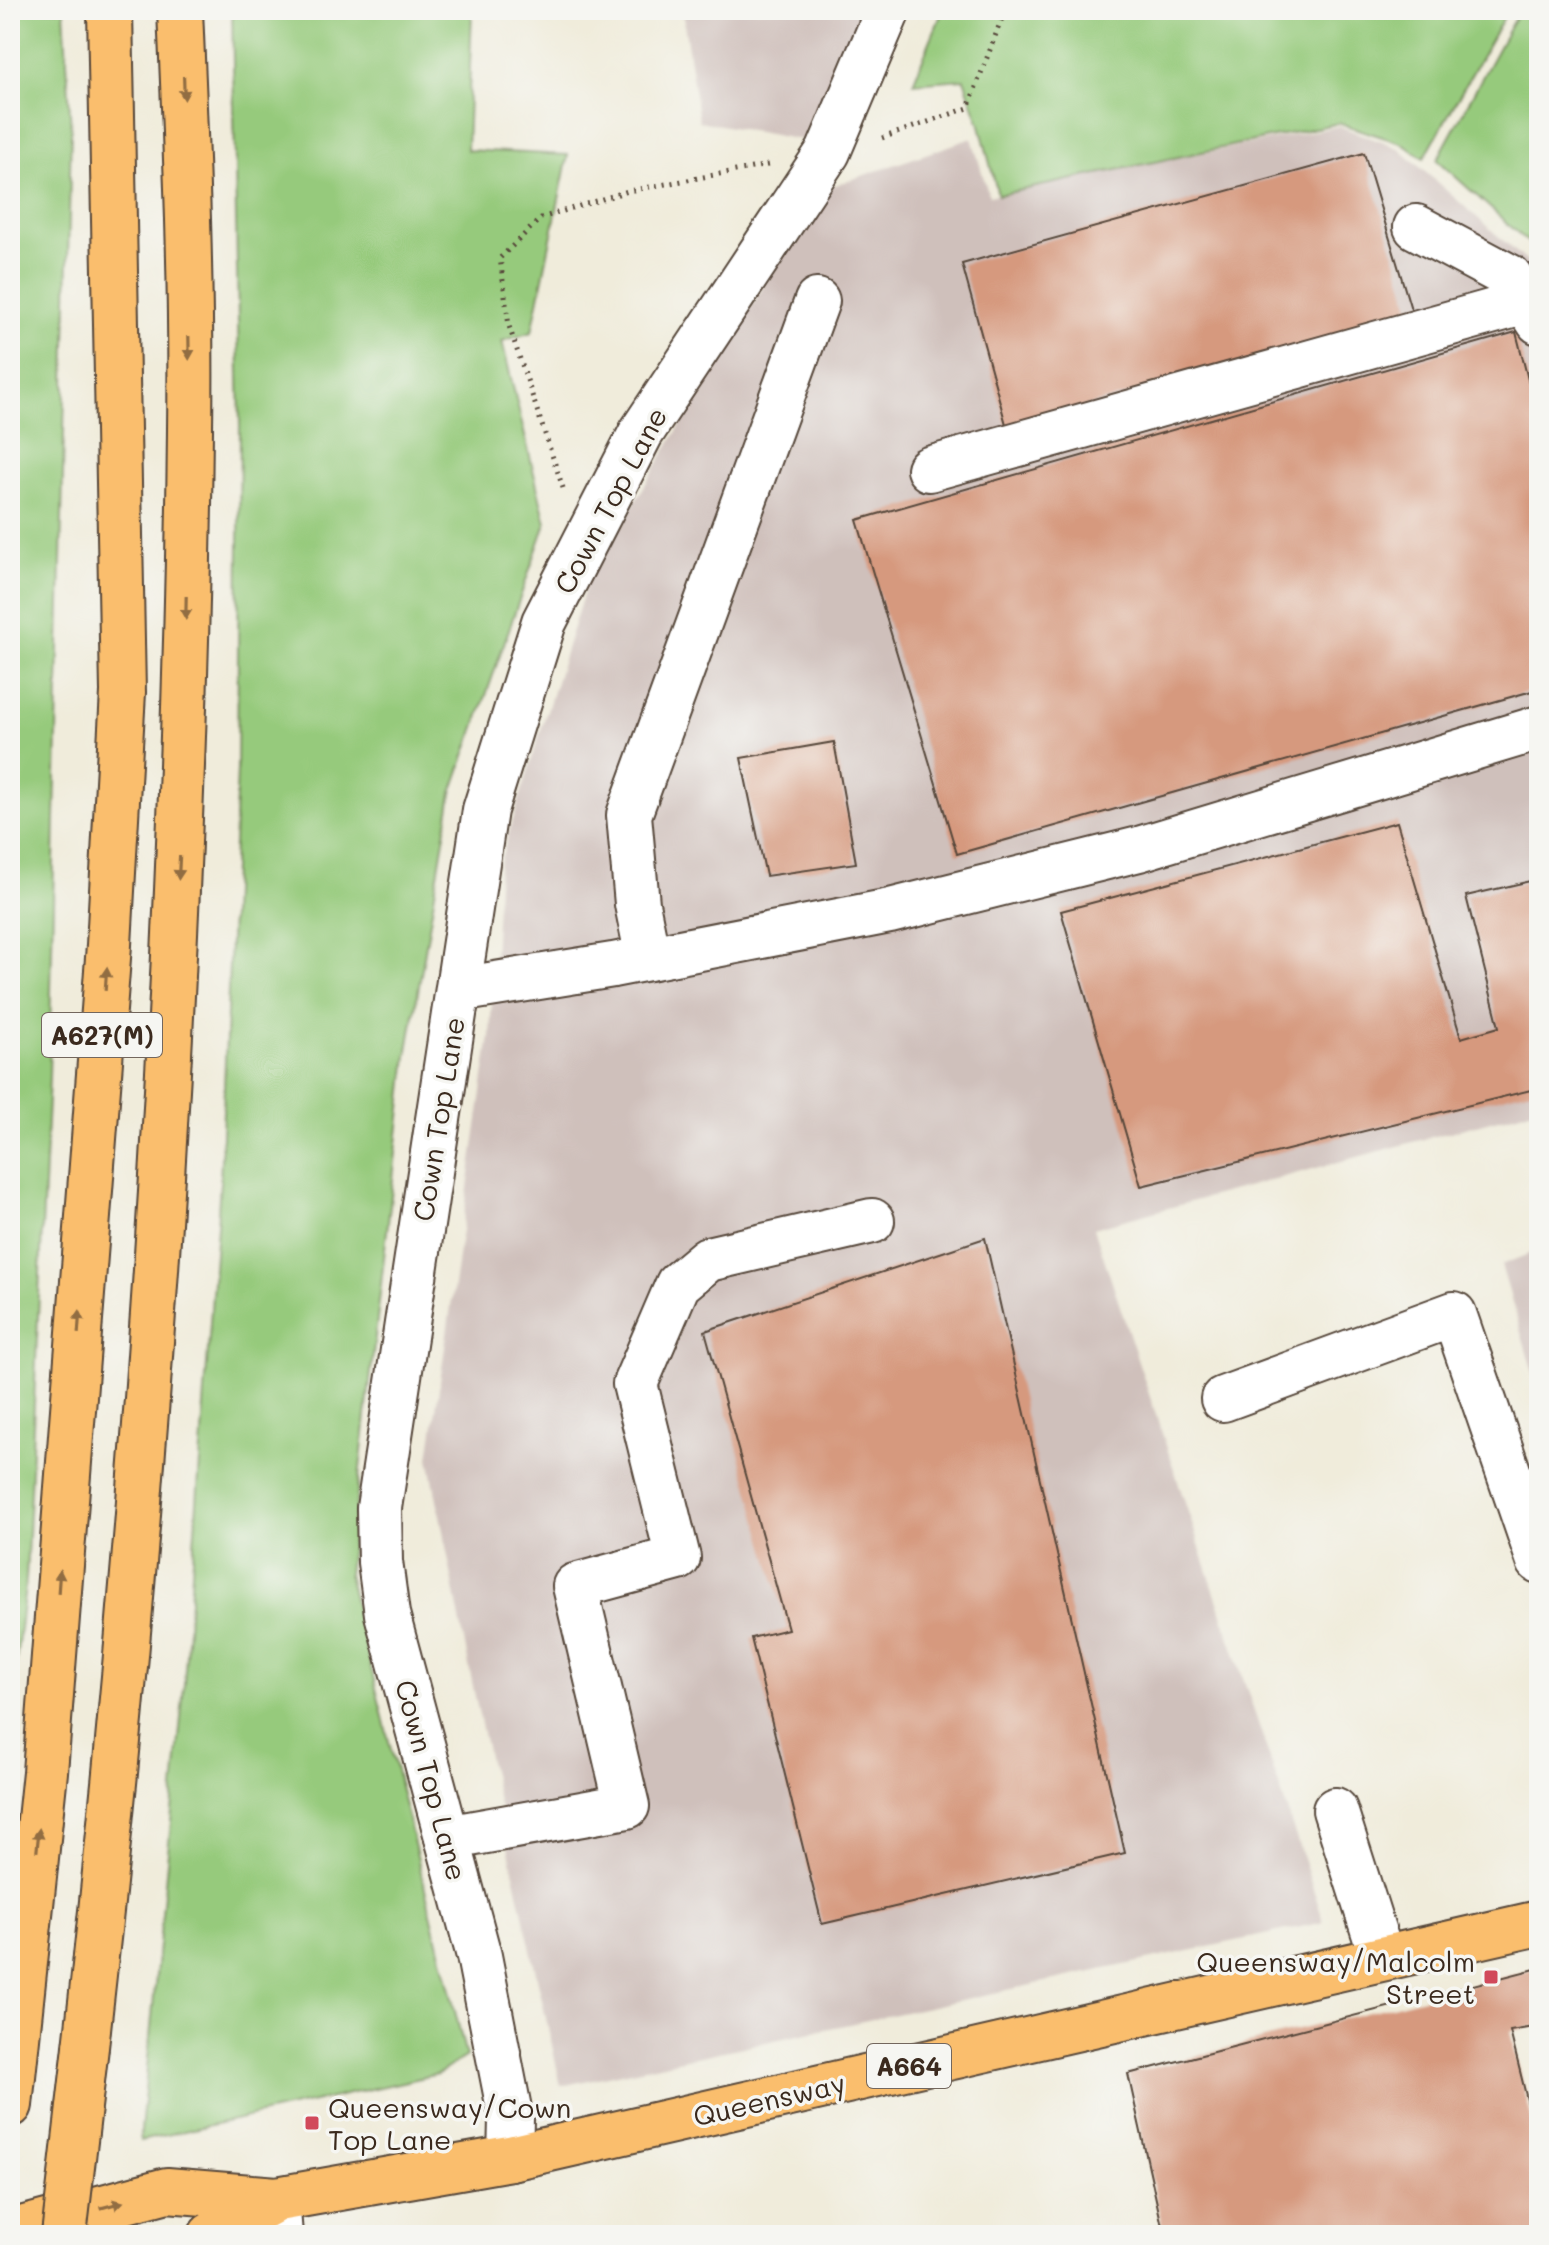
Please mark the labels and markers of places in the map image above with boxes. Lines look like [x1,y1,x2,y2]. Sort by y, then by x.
place label: Queensway/Malcolm Street [1196,1943,1475,2011]
marker: Queensway/Malcolm Street [1482,1968,1500,1986]
place label: Queensway/Cown Top Lane [328,2089,571,2157]
marker: Queensway/Cown Top Lane [303,2114,321,2132]

